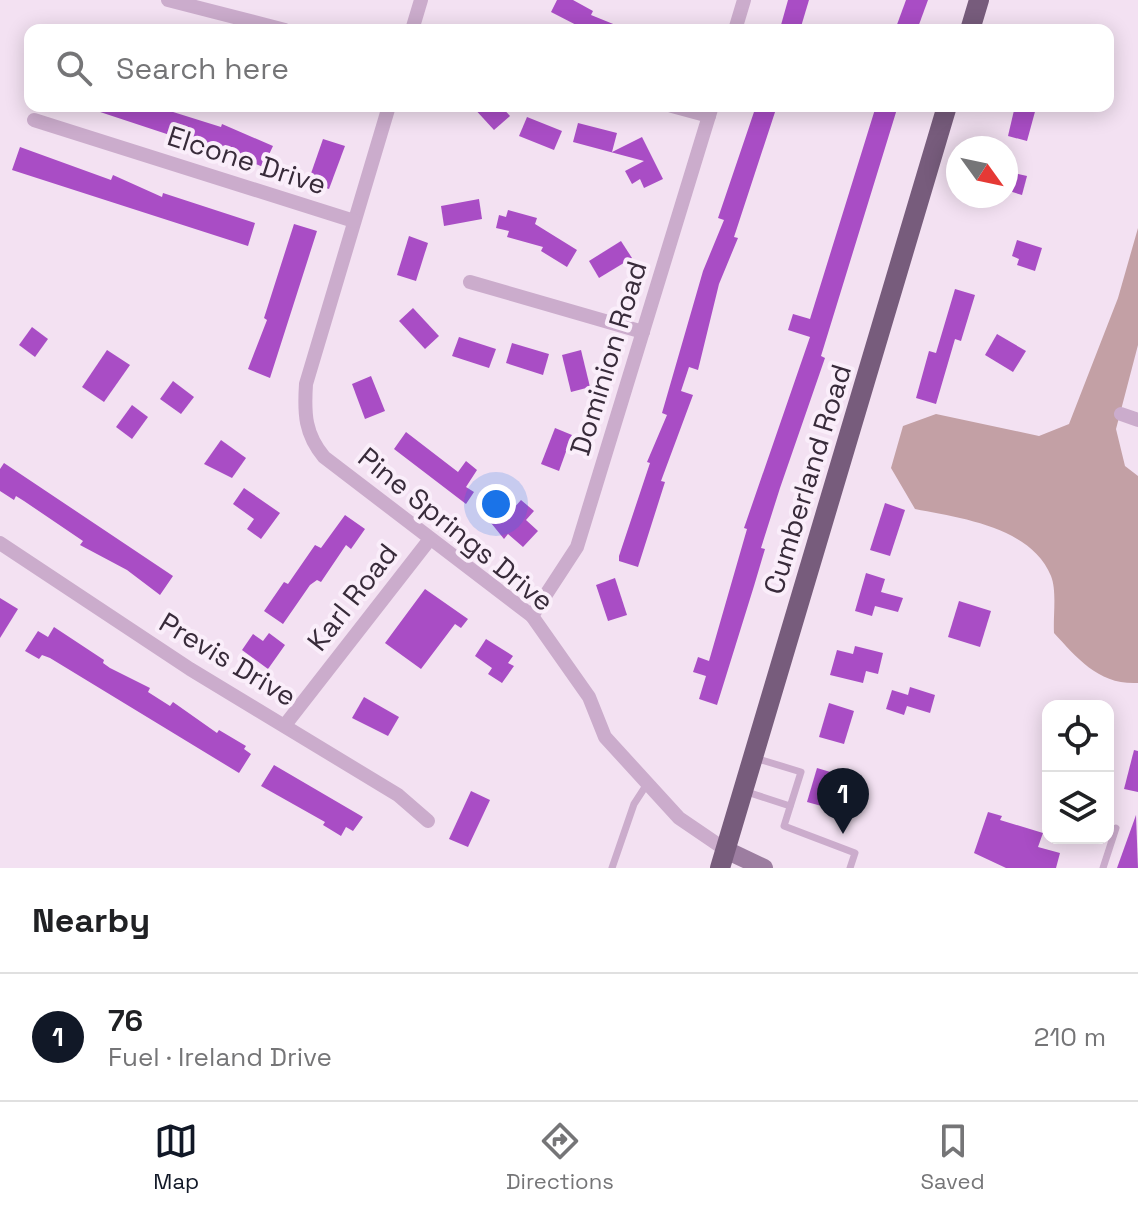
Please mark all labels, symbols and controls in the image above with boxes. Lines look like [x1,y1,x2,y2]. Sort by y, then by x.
search box [24,24,1114,112]
icon: search [52,46,96,90]
text: Search here [116,49,289,88]
street label: Elcone Drive [163,117,331,203]
north arrow [946,136,1018,208]
street label: Dominion Road [561,257,655,459]
street label: Cumberland Road [755,360,859,598]
street label: Pine Springs Drive [351,439,561,619]
your location [476,484,516,524]
street label: Karl Road [299,536,405,658]
street label: Previs Drive [153,604,303,714]
map controls [1042,700,1114,844]
button: locate [1042,700,1114,772]
pin: 1 [817,768,869,834]
button: layers [1042,772,1114,844]
text: Nearby [32,899,150,942]
text: 76 [108,1001,143,1040]
text: 1 [52,1020,64,1054]
text: 210 m [1034,1020,1106,1054]
text: Fuel · Ireland Drive [108,1040,332,1074]
tab: Map [153,1119,199,1195]
tab: Directions [506,1119,614,1195]
tab: Saved [920,1119,985,1195]

